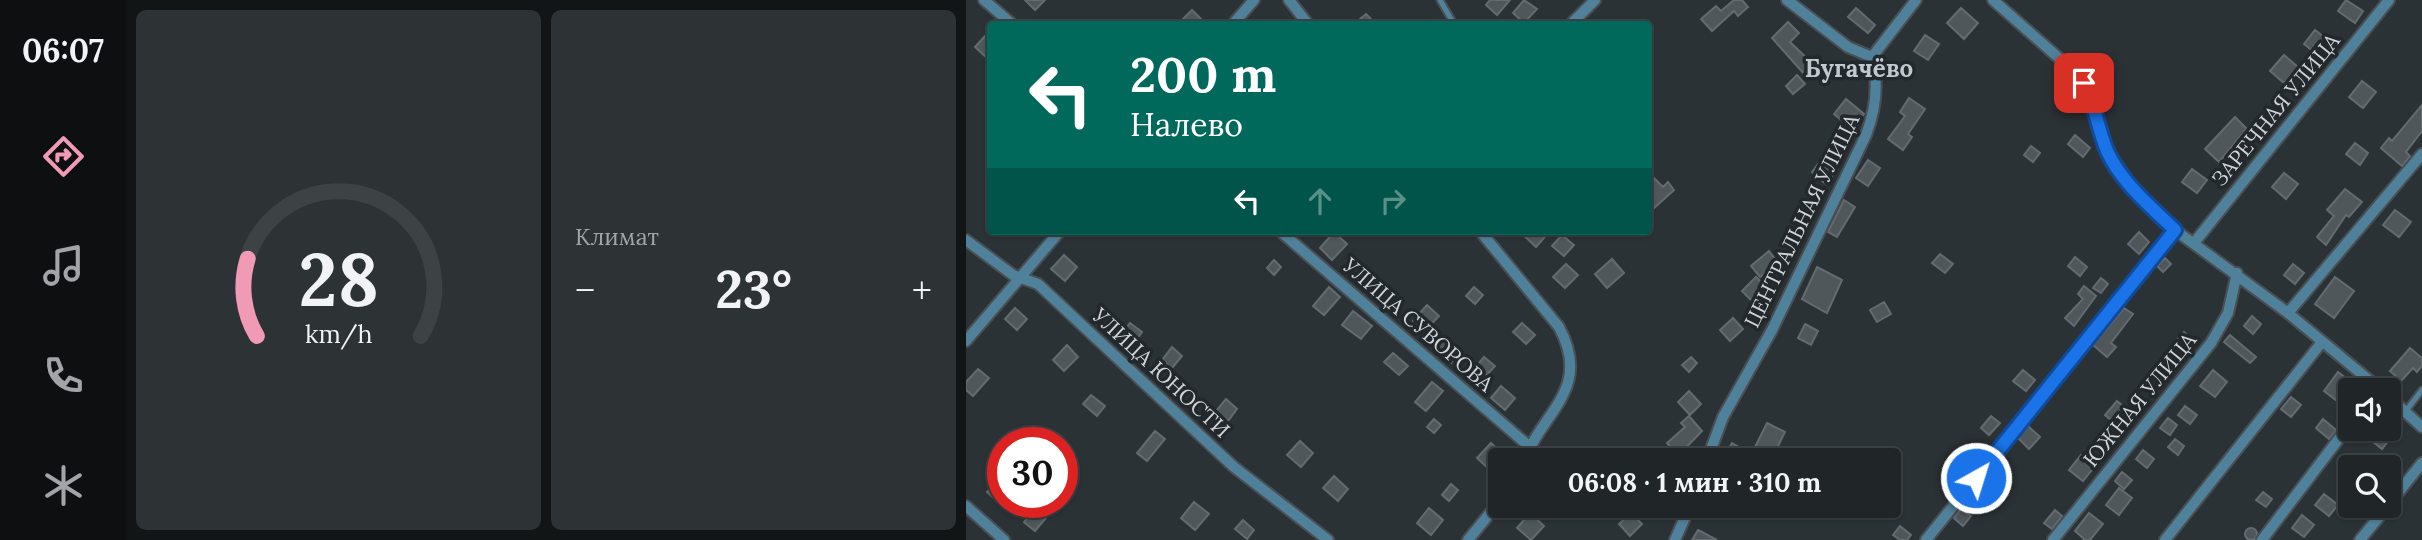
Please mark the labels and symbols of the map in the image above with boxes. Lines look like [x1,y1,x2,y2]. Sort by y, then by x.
street label: ЗАРЕЧНАЯ УЛИЦА [2206,27,2346,192]
district label: Бугачёво [1805,53,1913,84]
pin [2054,53,2114,113]
street label: ЦЕНТРАЛЬНАЯ УЛИЦА [1738,109,1865,332]
street label: УЛИЦА СУВОРОВА [1337,251,1500,398]
street label: УЛИЦА ЮНОСТИ [1086,301,1236,443]
street label: ЮЖНАЯ УЛИЦА [2077,326,2203,472]
speed limit sign: 30 [987,427,1078,518]
position arrow [1939,441,2013,515]

